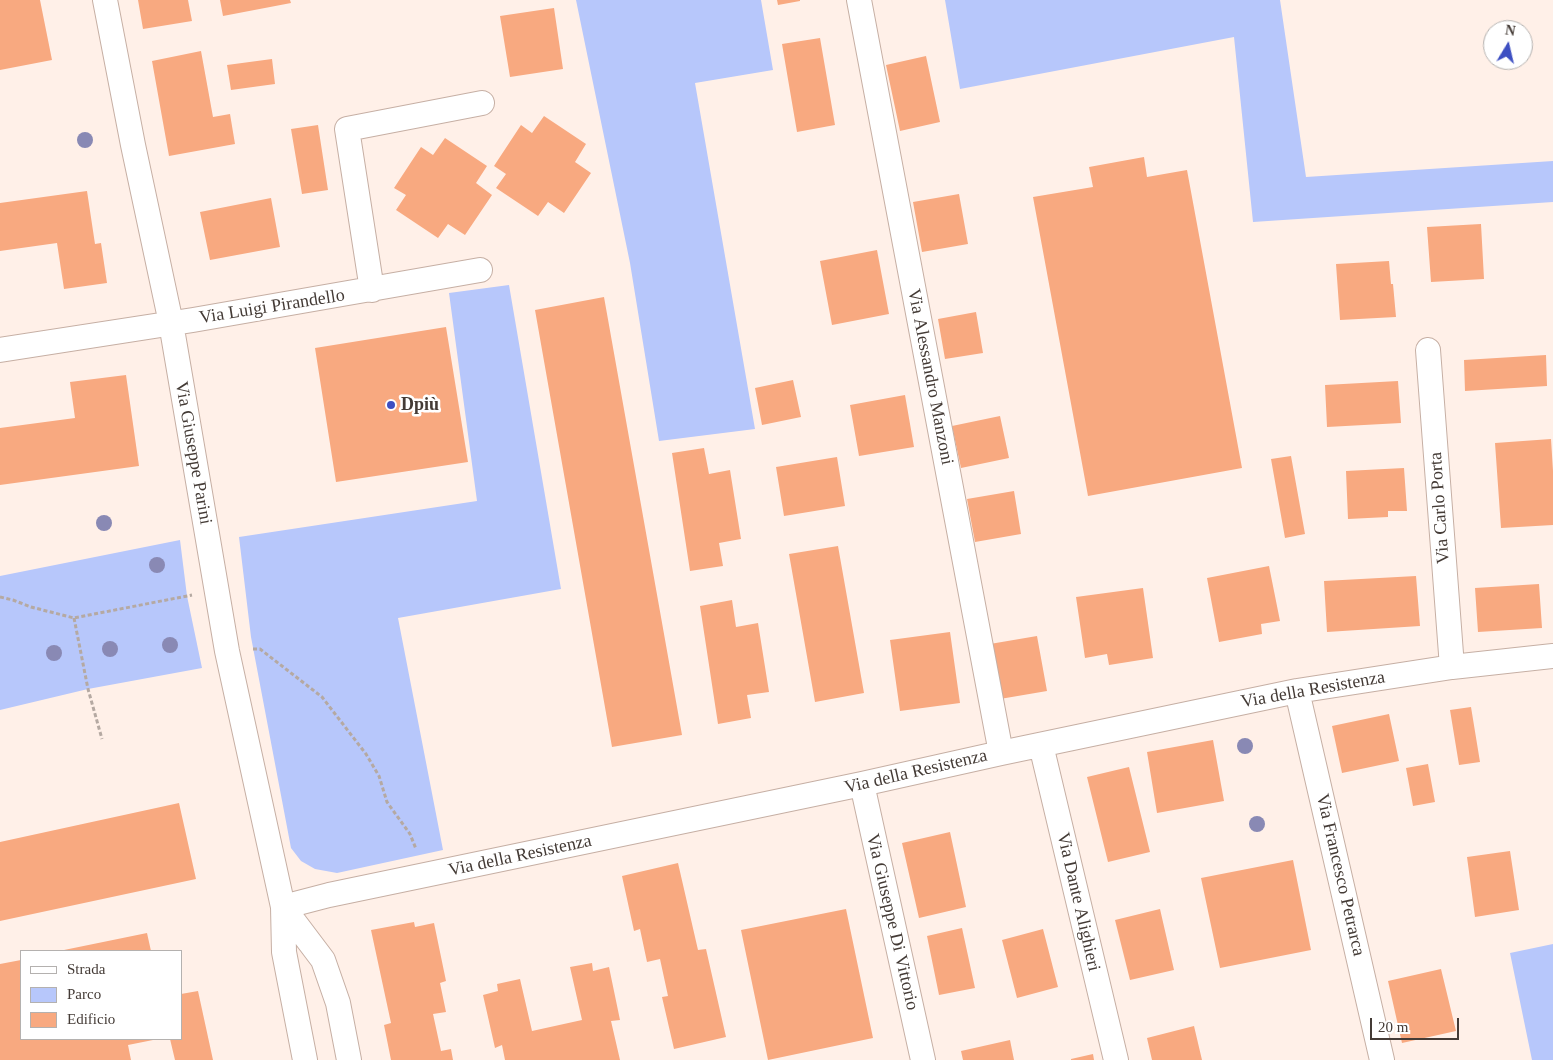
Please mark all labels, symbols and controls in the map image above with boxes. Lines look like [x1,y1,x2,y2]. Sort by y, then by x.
north arrow [1483,20,1533,70]
text: N [1504,22,1516,39]
street label: Via Luigi Pirandello [198,285,346,329]
street label: Via Alessandro Manzoni [902,287,958,467]
street label: Via Giuseppe Parini [170,380,216,526]
place label: Dpiù [401,394,439,416]
marker: Dpiù [385,399,397,411]
street label: Via Carlo Porta [1425,451,1455,565]
street label: Via della Resistenza [1239,667,1387,713]
street label: Via della Resistenza [843,745,989,799]
street label: Via Francesco Petrarca [1311,792,1369,958]
street label: Via della Resistenza [446,830,594,882]
street label: Via Dante Alighieri [1052,830,1104,974]
street label: Via Giuseppe Di Vittorio [861,832,923,1012]
legend [20,950,182,1040]
text: Strada [67,961,105,977]
text: Parco [67,986,101,1002]
scale bar [1373,1008,1462,1040]
text: Edificio [67,1011,115,1027]
text: 20 m [1378,1019,1408,1035]

